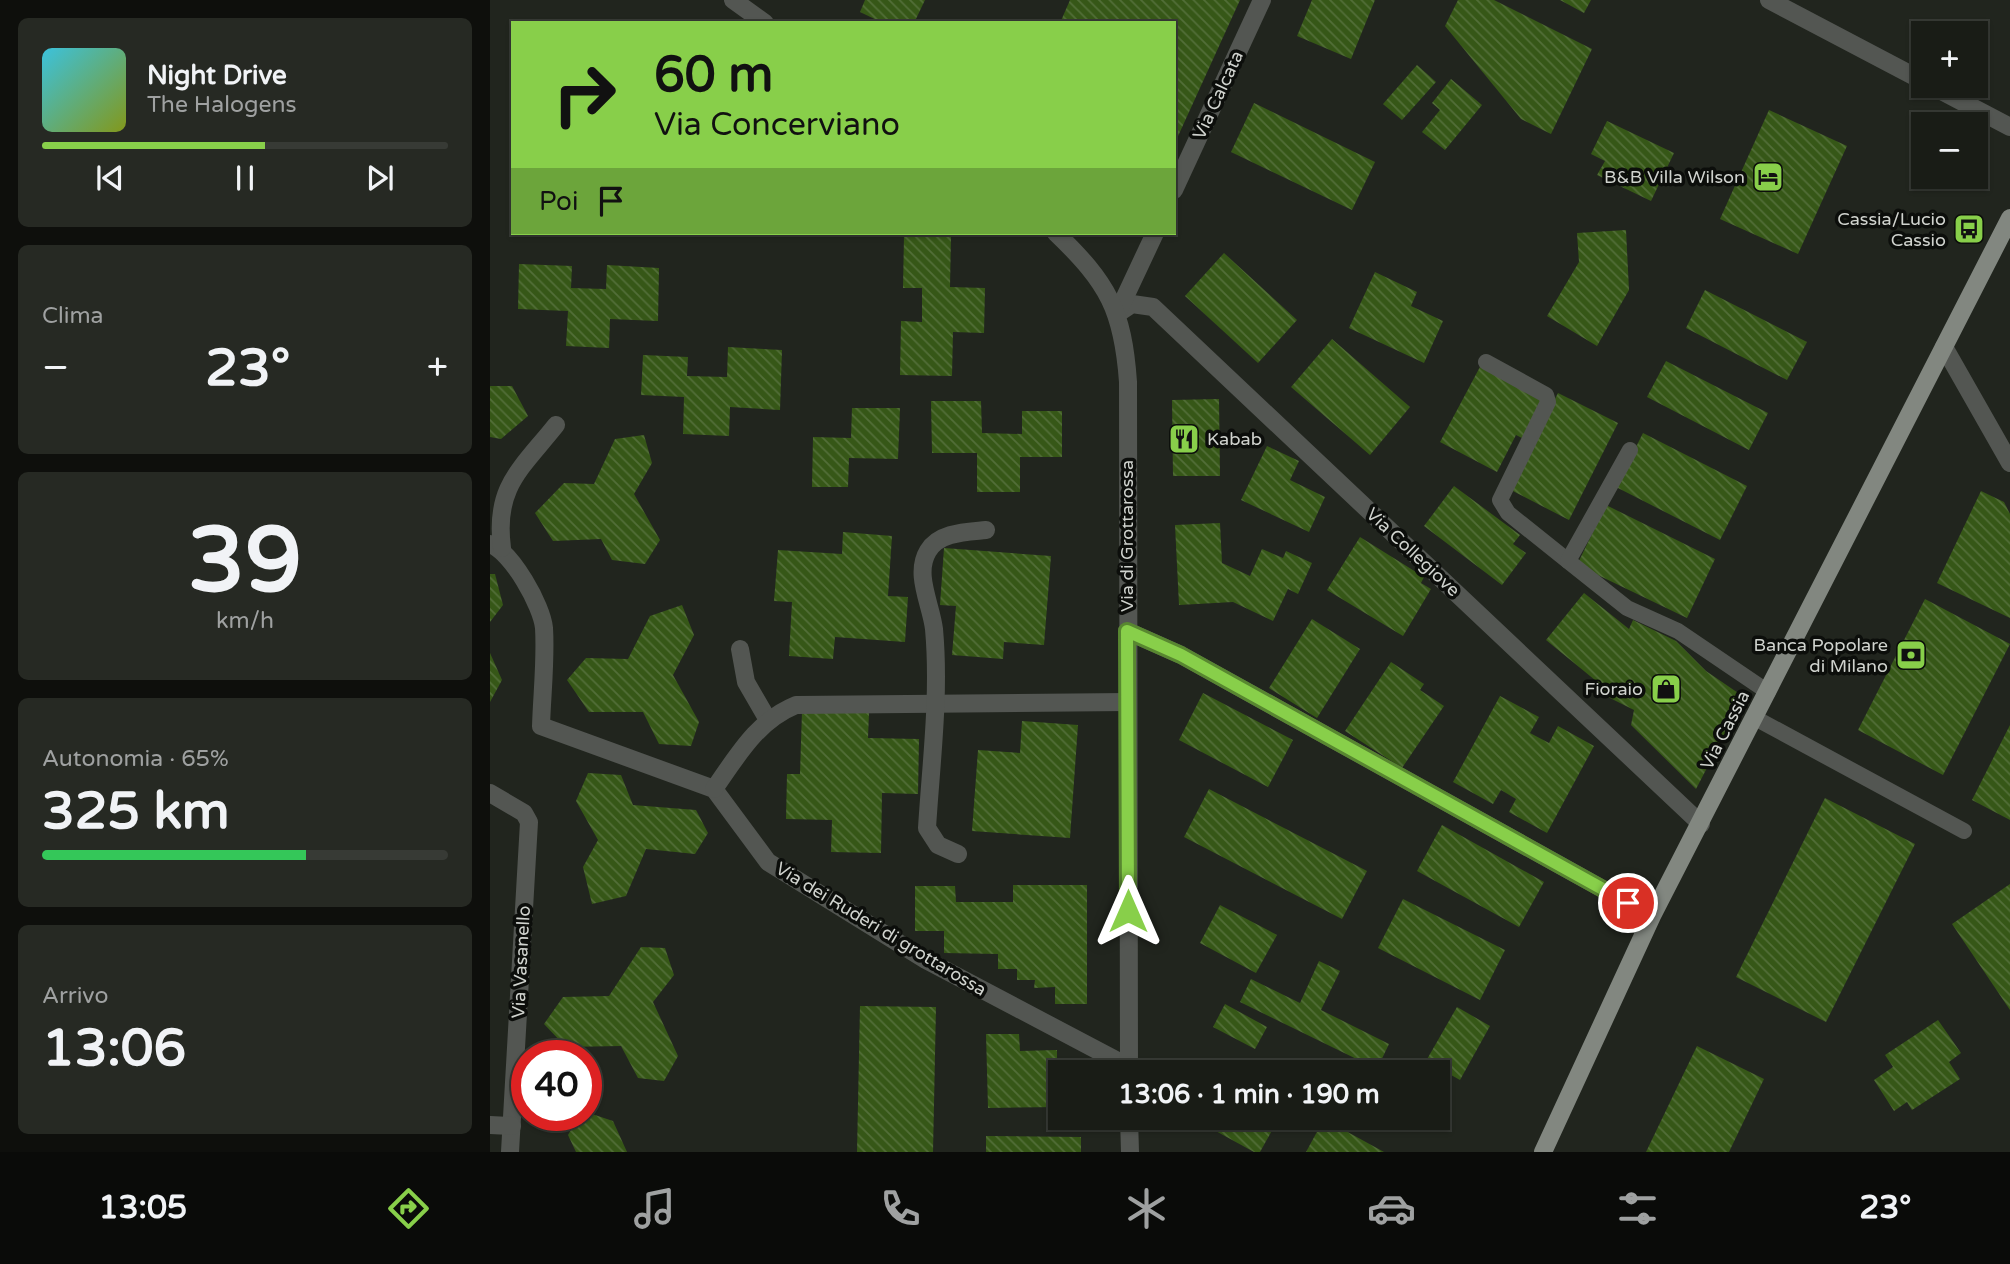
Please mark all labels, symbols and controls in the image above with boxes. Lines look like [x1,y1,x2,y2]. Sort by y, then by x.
map controls [1911,21,1988,189]
button: + [1911,21,1988,98]
text: 60 m [654,46,773,105]
street label: Via Calcata [1188,47,1248,143]
icon: right [539,49,630,140]
text: Night Drive [147,60,287,91]
text: The Halogens [147,91,296,119]
text: Via Concerviano [654,106,900,144]
button: − [1911,112,1988,189]
icon: previous [91,159,129,197]
icon: pause [226,159,264,197]
icon: next [361,159,399,197]
hotel icon: B&B Villa Wilson [1751,160,1785,194]
place label: B&B Villa Wilson [1604,166,1745,188]
icon: arrive [592,182,630,220]
text: Poi [539,186,578,217]
place label: Cassia/Lucio Cassio [1837,208,1946,251]
bus stop icon: Cassia/Lucio Cassio [1952,212,1986,246]
text: Clima [42,302,103,330]
text: 23° [205,337,290,400]
text: − [42,345,69,391]
text: + [427,345,448,391]
restaurant icon: Kabab [1167,422,1201,456]
place label: Kabab [1207,428,1262,450]
street label: Via di Grottarossa [1116,460,1138,612]
street label: Via Collegiove [1362,503,1464,601]
text: 39 [188,506,302,616]
text: km/h [216,607,274,635]
place label: Banca Popolare di Milano [1754,634,1888,677]
bank icon: Banca Popolare di Milano [1894,638,1928,672]
shop icon: Fioraio [1649,672,1683,706]
place label: Fioraio [1584,678,1643,700]
street label: Via Cassia [1696,687,1754,773]
text: Autonomia · 65% [42,745,229,773]
text: 325 km [42,780,230,843]
street label: Via dei Ruderi di grottarossa [772,857,990,1001]
pin [1598,873,1658,933]
position arrow [1091,874,1165,948]
icon: arrive [1609,884,1647,922]
street label: Via Vasanello [507,905,535,1019]
text: Arrivo [42,982,108,1010]
text: 13:06 [42,1017,186,1080]
speed limit sign: 40 [511,1040,602,1131]
text: 13:06 · 1 min · 190 m [1118,1079,1380,1110]
icon: directions [384,1184,433,1233]
icon: music [630,1184,679,1233]
icon: phone [876,1184,925,1233]
icon: climate [1122,1184,1171,1233]
icon: car [1367,1184,1416,1233]
icon: filters [1613,1184,1662,1233]
text: 13:05 [98,1189,187,1227]
text: 23° [1859,1189,1911,1227]

